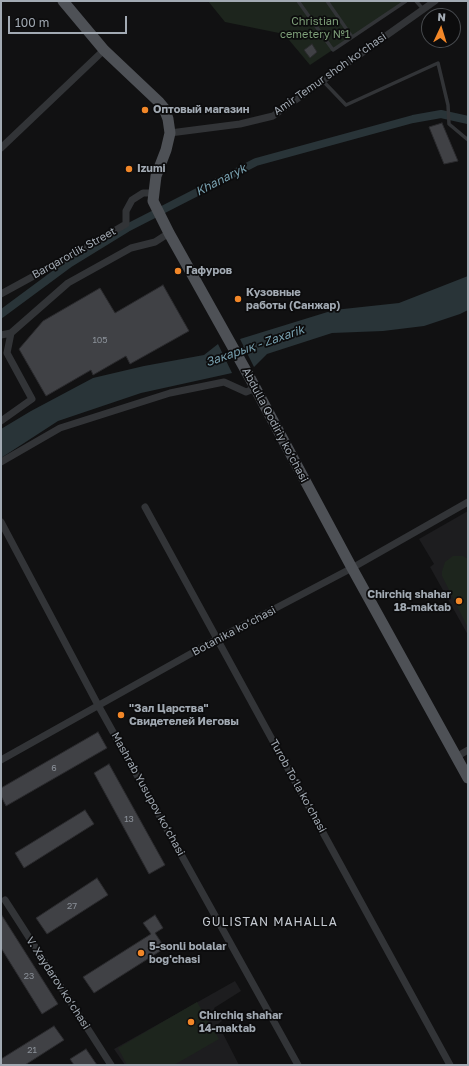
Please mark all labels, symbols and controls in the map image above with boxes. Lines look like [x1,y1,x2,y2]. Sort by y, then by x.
scale bar [10,8,129,34]
north arrow [421,8,461,48]
text: N [437,10,446,23]
text: 100 m [15,15,49,30]
park label: Christian cemetery №1 [280,15,350,41]
street label: Amir Temur shoh ko‘chasi [271,30,389,118]
place label: Оптовый магазин [153,103,249,117]
marker: Оптовый магазин [140,105,150,115]
water label: Khanaryk [193,161,249,199]
place label: Izumi [137,162,166,176]
marker: Izumi [124,164,134,174]
street label: Barqarorlik Street [30,224,118,282]
place label: Гафуров [186,264,232,278]
marker: Гафуров [173,266,183,276]
place label: Кузовные работы (Санжар) [246,286,340,312]
marker: Кузовные работы (Санжар) [233,294,243,304]
water label: Закарық - Zaxarik [204,322,306,370]
house number: 105 [92,335,108,345]
street label: Abdulla Qodiriy ko‘chasi [239,366,311,484]
place label: Chirchiq shahar 18-maktab [367,588,451,614]
marker: Chirchiq shahar 18-maktab [454,596,464,606]
street label: Botanika ko‘chasi [190,603,278,659]
place label: "Зал Царства" Свидетелей Иеговы [129,702,239,728]
marker: "Зал Царства" Свидетелей Иеговы [116,710,126,720]
street label: Mashrab Yusupov ko‘chasi [108,730,188,858]
street label: Turob To‘la ko‘chasi [267,737,329,835]
house number: 6 [51,763,57,773]
house number: 13 [124,814,134,824]
house number: 27 [67,901,77,911]
district label: GULISTAN MAHALLA [202,915,338,929]
street label: V. Xaydarov ko‘chasi [23,934,93,1032]
place label: 5-sonli bolalar bog'chasi [149,940,227,966]
marker: 5-sonli bolalar bog'chasi [136,948,146,958]
house number: 23 [24,971,34,981]
place label: Chirchiq shahar 14-maktab [199,1009,283,1035]
marker: Chirchiq shahar 14-maktab [186,1017,196,1027]
house number: 21 [27,1045,37,1055]

